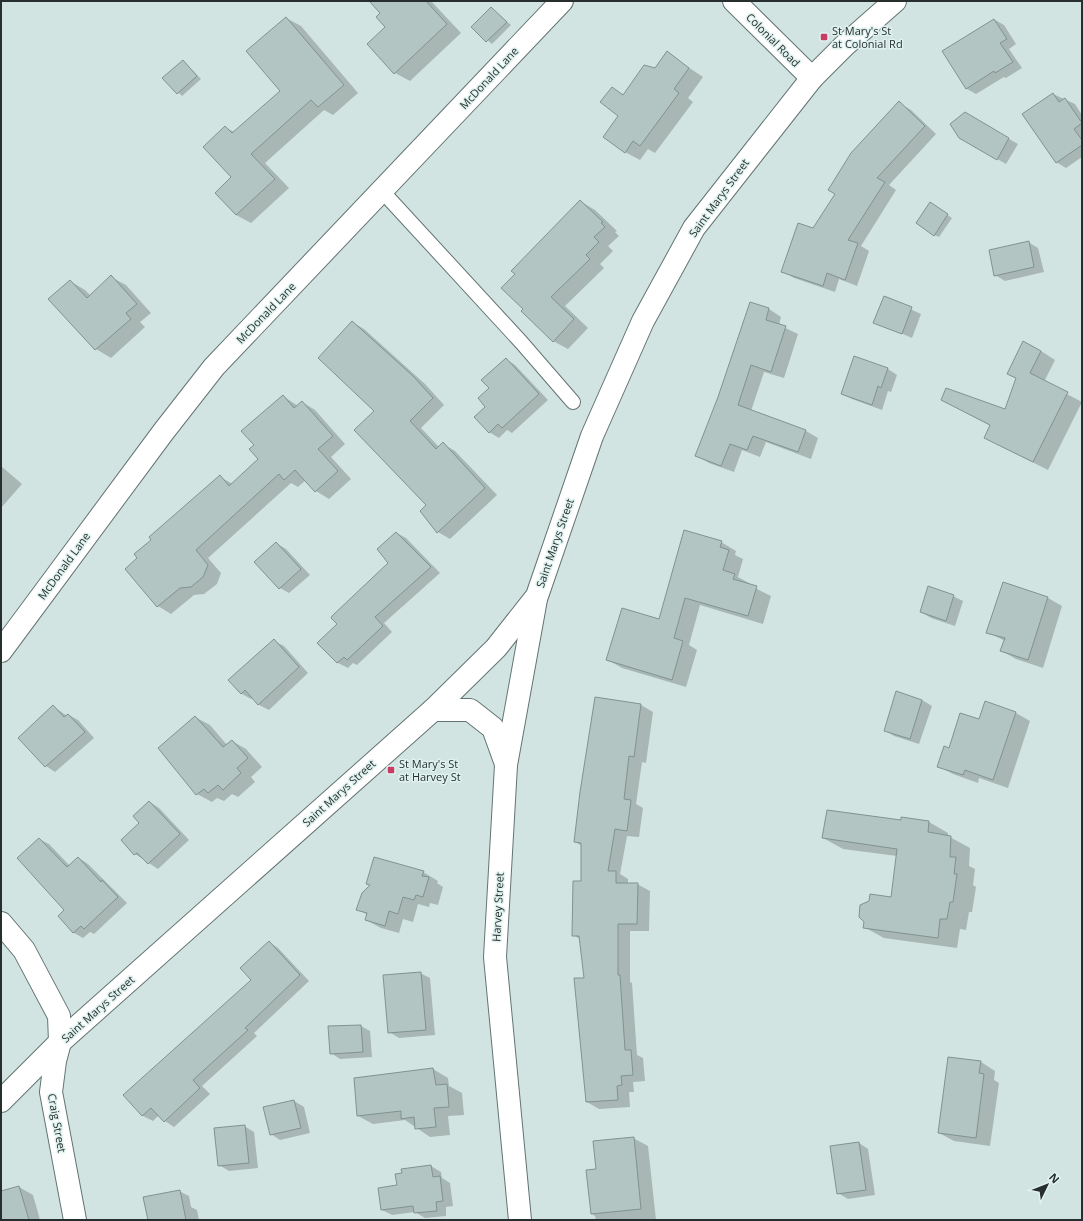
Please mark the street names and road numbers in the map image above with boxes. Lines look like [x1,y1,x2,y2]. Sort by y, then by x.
street label: Colonial Road [743,9,804,70]
street label: McDonald Lane [456,43,521,112]
street label: Saint Marys Street [685,156,752,240]
street label: McDonald Lane [233,279,299,347]
street label: Saint Marys Street [532,496,577,589]
street label: McDonald Lane [34,529,93,602]
street label: Saint Marys Street [299,756,378,829]
street label: Harvey Street [488,872,507,942]
street label: Saint Marys Street [58,972,137,1045]
street label: Craig Street [45,1092,70,1154]

